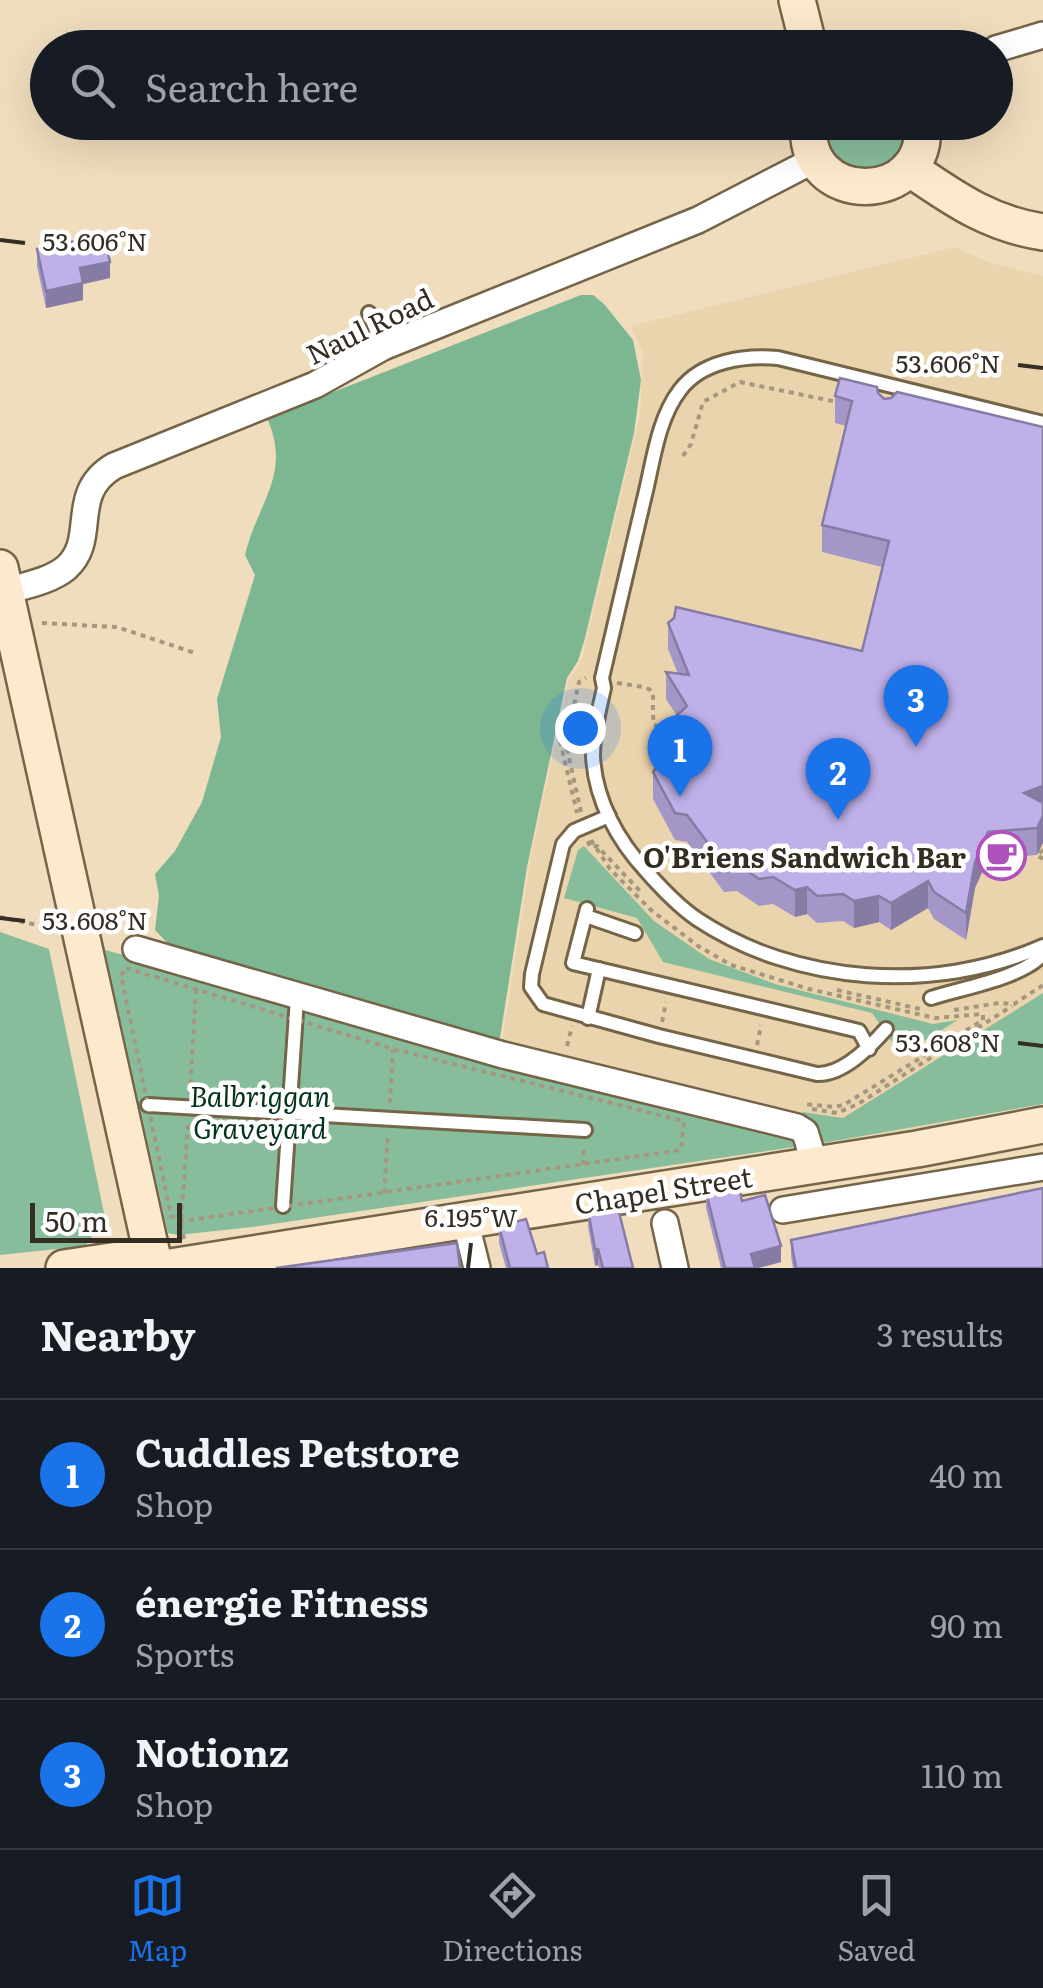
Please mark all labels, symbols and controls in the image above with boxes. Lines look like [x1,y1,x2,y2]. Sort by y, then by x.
search box [30,30,1013,140]
text: Search here [145,57,358,114]
icon: search [65,58,120,113]
text: 53.606°N [43,222,147,259]
street label: Naul Road [298,276,440,374]
text: 53.606°N [896,344,1000,381]
pin: 3 [884,664,948,747]
your location [555,703,606,754]
pin: 1 [648,714,712,797]
pin: 2 [806,738,870,820]
cafe icon: O'Briens Sandwich Bar [975,830,1027,882]
place label: O'Briens Sandwich Bar [643,835,966,877]
text: 53.608°N [42,901,148,938]
text: 53.608°N [895,1023,1001,1060]
park label: Balbriggan Graveyard [189,1074,331,1148]
street label: Chapel Street [571,1154,755,1224]
scale bar [30,1198,182,1242]
text: 6.195°W [424,1198,518,1235]
text: 50 m [45,1199,108,1241]
text: Nearby [40,1302,196,1364]
text: 3 results [877,1309,1003,1357]
text: Cuddles Petstore [135,1422,460,1479]
text: 1 [66,1450,79,1498]
text: 40 m [929,1450,1003,1498]
text: Shop [135,1479,213,1527]
text: énergie Fitness [135,1572,428,1629]
text: 2 [64,1600,81,1648]
text: 90 m [930,1600,1003,1648]
text: Sports [135,1629,234,1677]
text: Notionz [135,1722,289,1779]
text: 3 [64,1750,81,1798]
text: 110 m [921,1750,1003,1798]
text: Shop [135,1779,213,1827]
tab: Map [128,1868,187,1970]
tab: Directions [442,1868,582,1970]
tab: Saved [837,1868,915,1970]

